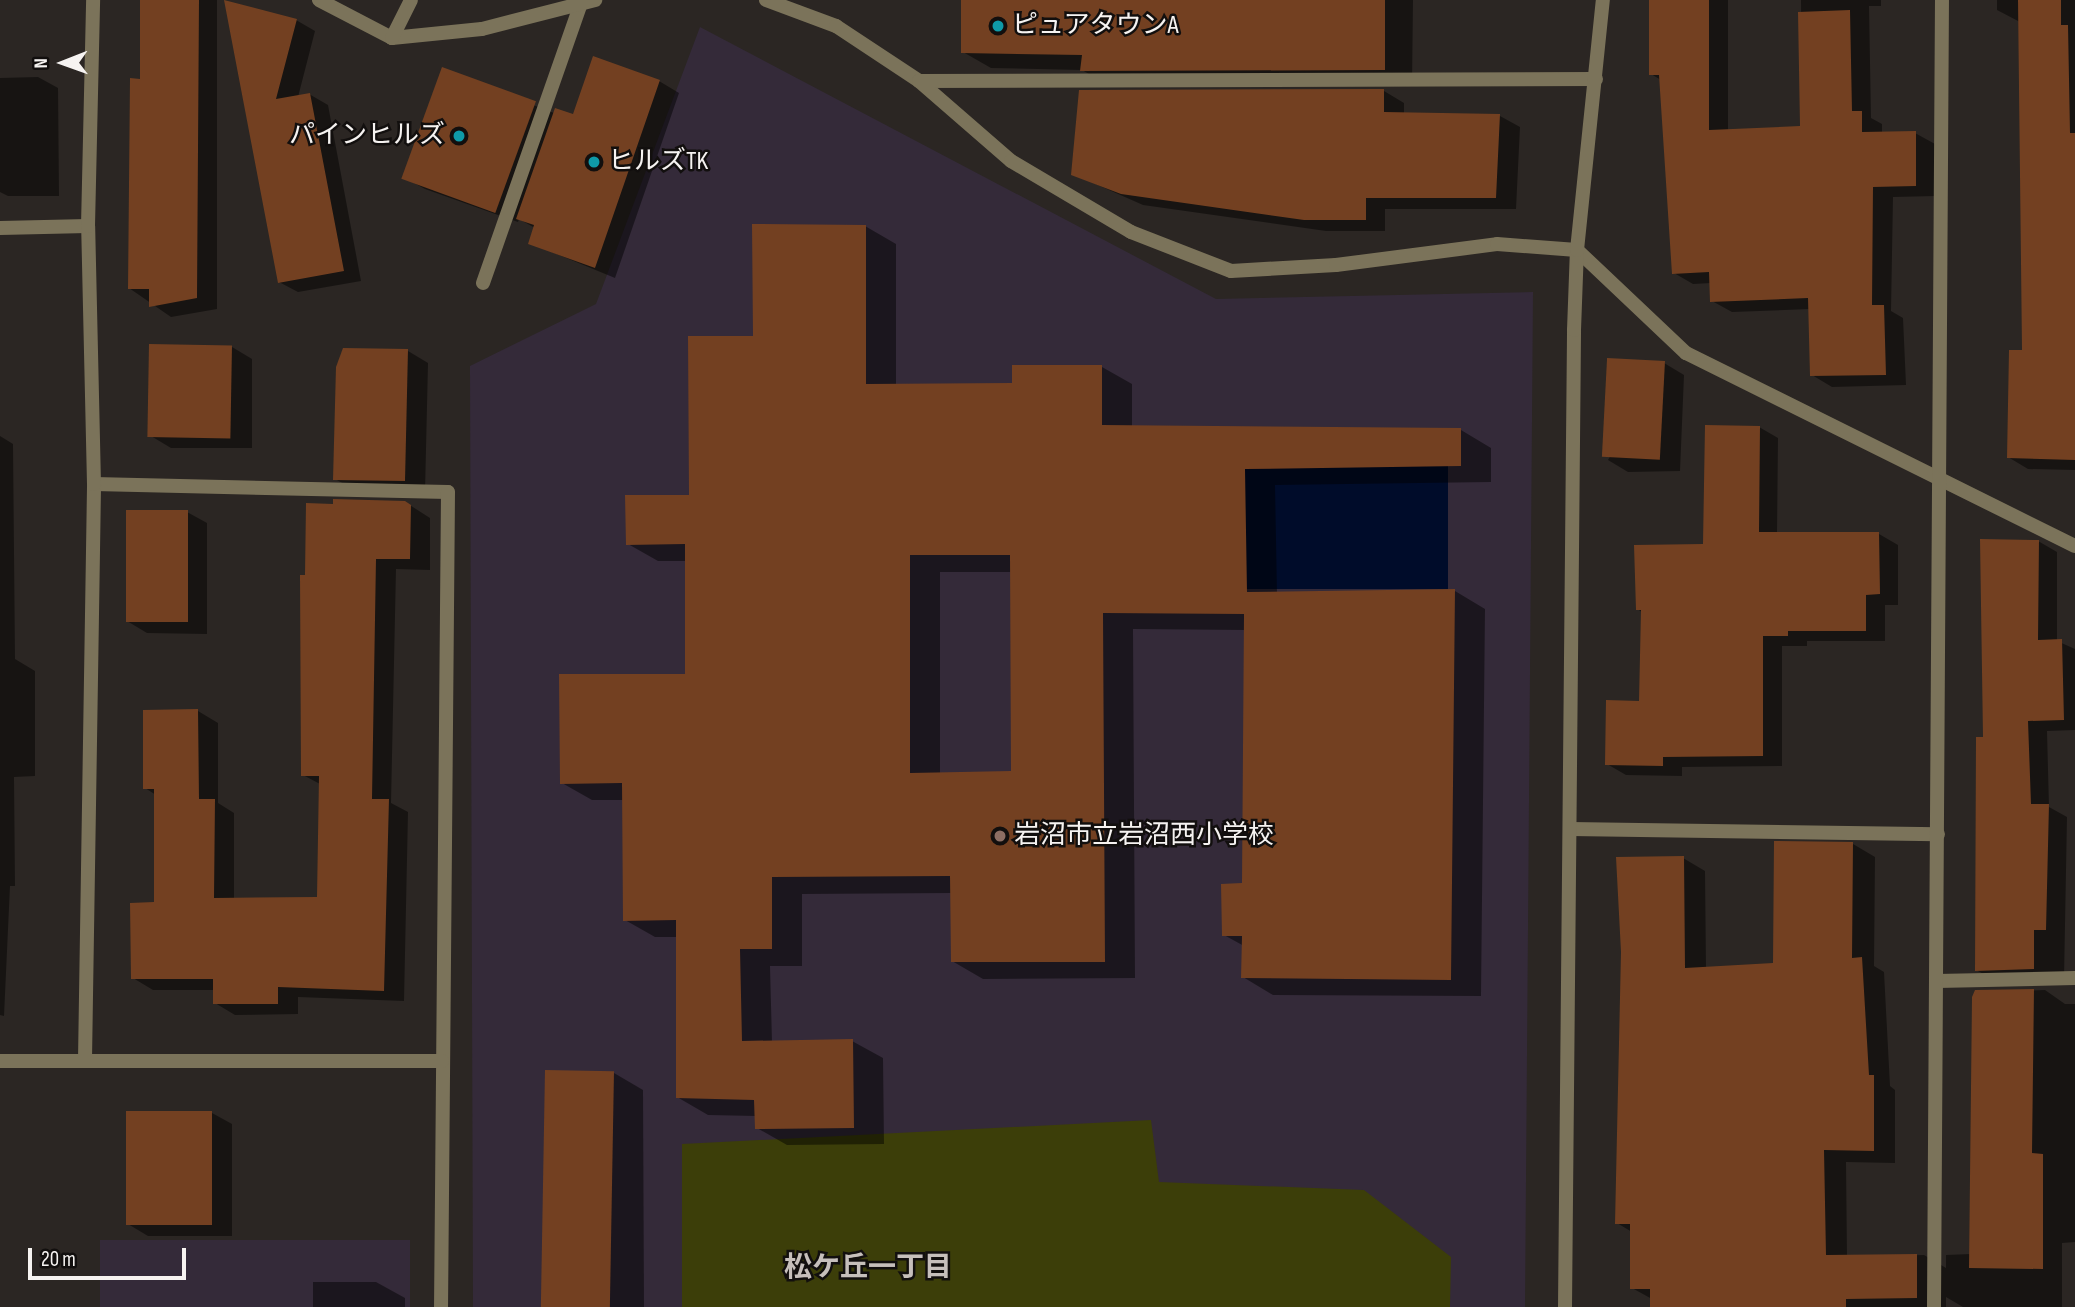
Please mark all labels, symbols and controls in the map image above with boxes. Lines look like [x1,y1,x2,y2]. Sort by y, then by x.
place label: ピュアタウンA [1012,10,1179,42]
marker: ピュアタウンA [990,18,1006,34]
north arrow [28,28,98,98]
text: N [30,58,53,69]
place label: パインヒルズ [289,120,445,152]
marker: パインヒルズ [451,128,467,144]
place label: ヒルズTK [608,146,708,178]
marker: ヒルズTK [586,154,602,170]
place label: 岩沼市立岩沼西小学校 [1014,820,1274,852]
marker: 岩沼市立岩沼西小学校 [992,828,1008,844]
scale bar [32,1234,189,1278]
text: 20 m [41,1247,76,1272]
district label: 松ケ丘一丁目 [784,1251,952,1285]

